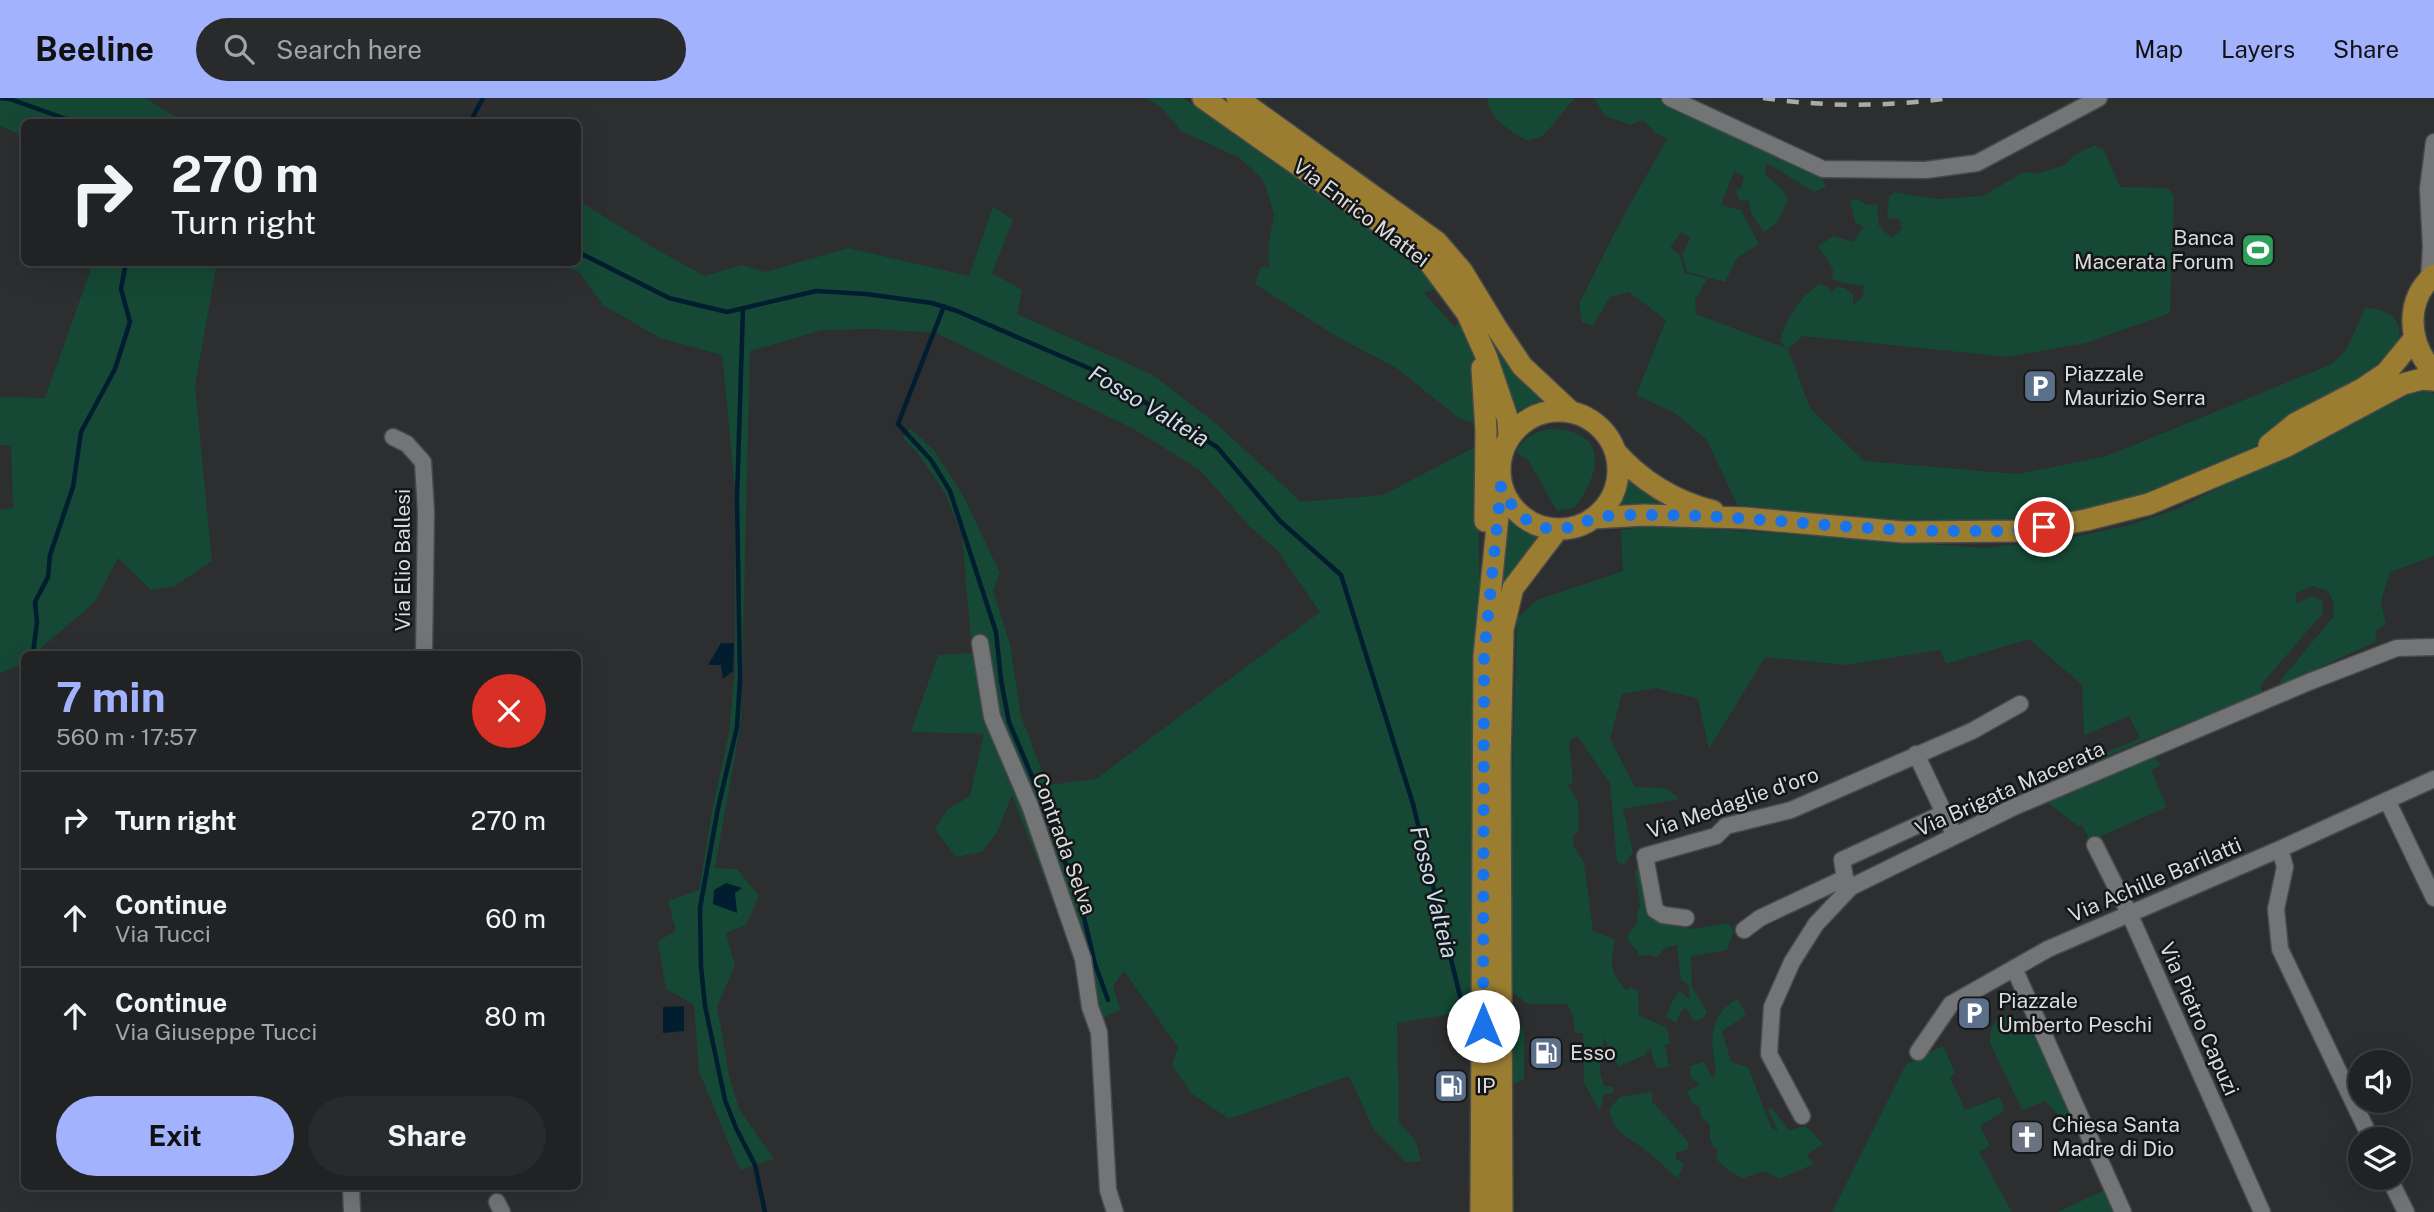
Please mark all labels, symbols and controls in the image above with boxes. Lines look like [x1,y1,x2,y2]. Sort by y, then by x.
search box [196,18,686,81]
text: Beeline [35,30,154,68]
icon: search [220,30,258,68]
text: Search here [276,34,422,65]
text: Map [2134,35,2183,63]
text: Layers [2221,35,2295,63]
text: Share [2333,35,2399,63]
text: 270 m [171,145,319,203]
icon: right [56,147,147,238]
street label: Via Enrico Mattei [1288,153,1434,272]
text: Turn right [171,204,316,241]
place label: Banca Macerata Forum [2074,225,2234,274]
sports icon: Banca Macerata Forum [2239,231,2277,269]
water label: Fosso Valteia [1084,359,1214,452]
place label: Piazzale Maurizio Serra [2064,361,2206,410]
parking icon: Piazzale Maurizio Serra [2021,367,2059,405]
street label: Via Elio Ballesi [390,489,415,631]
pin [2014,497,2074,557]
icon: arrive [2025,508,2063,546]
text: 7 min [56,672,166,721]
button: close [472,674,546,748]
text: 560 m · 17:57 [56,723,198,750]
street label: Via Brigata Macerata [1911,736,2108,842]
street label: Via Medaglie d'oro [1644,761,1822,844]
street label: Contrada Selva [1027,770,1102,918]
icon: right [56,801,94,839]
text: Turn right [115,805,237,836]
text: 270 m [471,805,546,836]
water label: Fosso Valteia [1405,823,1464,961]
street label: Via Achille Barilatti [2065,832,2245,927]
text: Continue [115,889,227,920]
icon: ahead [56,899,94,937]
text: 60 m [485,903,546,934]
text: Via Tucci [115,920,211,947]
street label: Via Pietro Capuzi [2154,938,2244,1099]
text: Continue [115,987,227,1018]
place label: Piazzale Umberto Peschi [1998,988,2152,1037]
position arrow [1446,989,1520,1063]
parking icon: Piazzale Umberto Peschi [1955,994,1993,1032]
icon: ahead [56,997,94,1035]
text: 80 m [485,1001,546,1032]
text: Via Giuseppe Tucci [115,1018,317,1045]
fuel station icon: Esso [1527,1034,1565,1072]
place label: Esso [1570,1040,1616,1065]
map controls [2348,1050,2411,1190]
button: sound [2348,1050,2411,1113]
fuel station icon: IP [1432,1067,1470,1105]
place label: IP [1476,1073,1495,1098]
button: Exit [56,1096,294,1176]
button: Share [308,1096,546,1176]
place label: Chiesa Santa Madre di Dio [2052,1112,2180,1161]
church icon: Chiesa Santa Madre di Dio [2008,1118,2046,1156]
button: layers [2348,1127,2411,1190]

